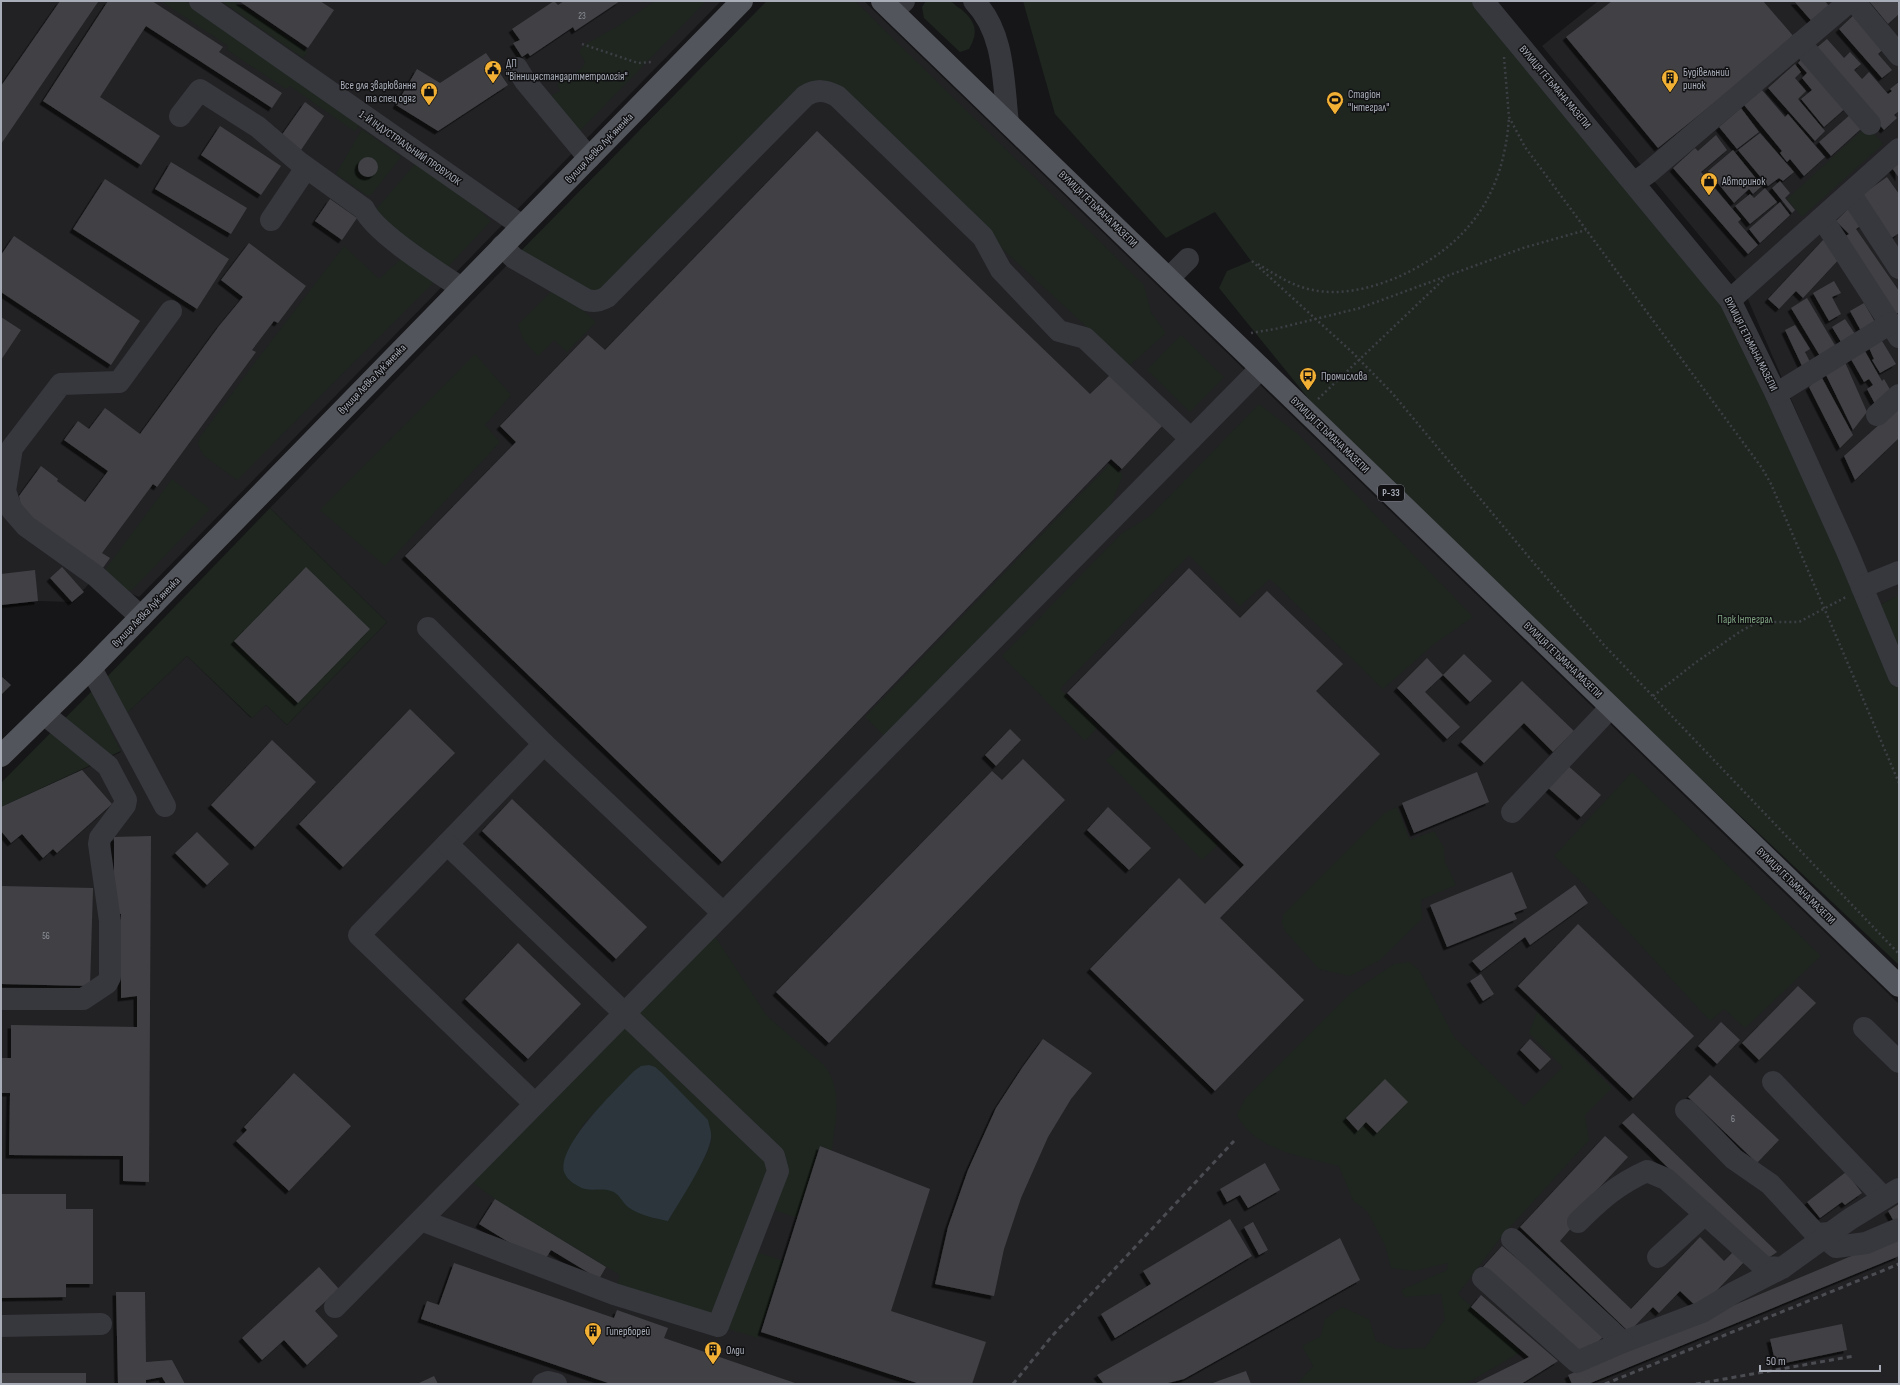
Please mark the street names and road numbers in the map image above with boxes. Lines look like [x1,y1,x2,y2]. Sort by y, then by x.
street label: ВУЛИЦЯ ГЕТЬМАНА МАЗЕПИ [1517,43,1593,131]
street label: 1-Й ІНДУСТРІАЛЬНИЙ ПРОВУЛОК [357,107,464,188]
street label: вулиця Левка Лукʼяненка [562,110,636,186]
street label: ВУЛИЦЯ ГЕТЬМАНА МАЗЕПИ [1056,168,1140,250]
street label: ВУЛИЦЯ ГЕТЬМАНА МАЗЕПИ [1722,295,1780,393]
street label: вулиця Левка Лукʼяненка [335,341,409,417]
street label: ВУЛИЦЯ ГЕТЬМАНА МАЗЕПИ [1288,394,1372,476]
road number: Р-33 [1378,485,1404,501]
street label: вулиця Левка Лукʼяненка [109,574,183,650]
street label: ВУЛИЦЯ ГЕТЬМАНА МАЗЕПИ [1521,619,1605,701]
street label: ВУЛИЦЯ ГЕТЬМАНА МАЗЕПИ [1754,845,1838,927]

